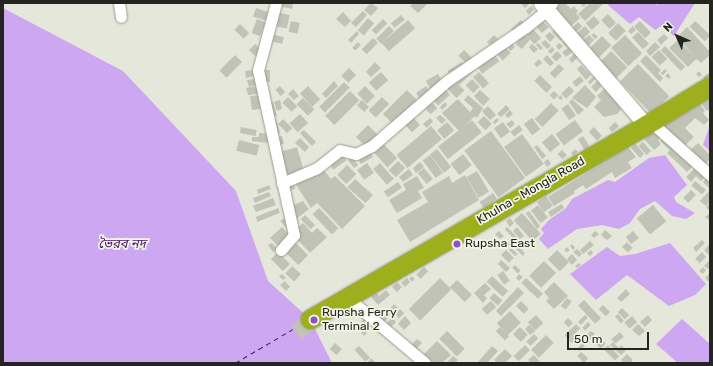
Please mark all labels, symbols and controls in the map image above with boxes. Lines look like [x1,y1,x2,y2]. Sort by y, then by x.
north arrow [657,16,697,56]
text: N [661,20,676,35]
street label: Khulna - Mongla Road [475,154,587,228]
water label: ভৈরব নদ [98,236,146,252]
place label: Rupsha East [465,237,535,251]
marker: Rupsha East [452,239,462,249]
place label: Rupsha Ferry Terminal 2 [322,306,397,334]
marker: Rupsha Ferry Terminal 2 [309,315,319,325]
scale bar [569,324,651,350]
text: 50 m [574,332,602,346]

